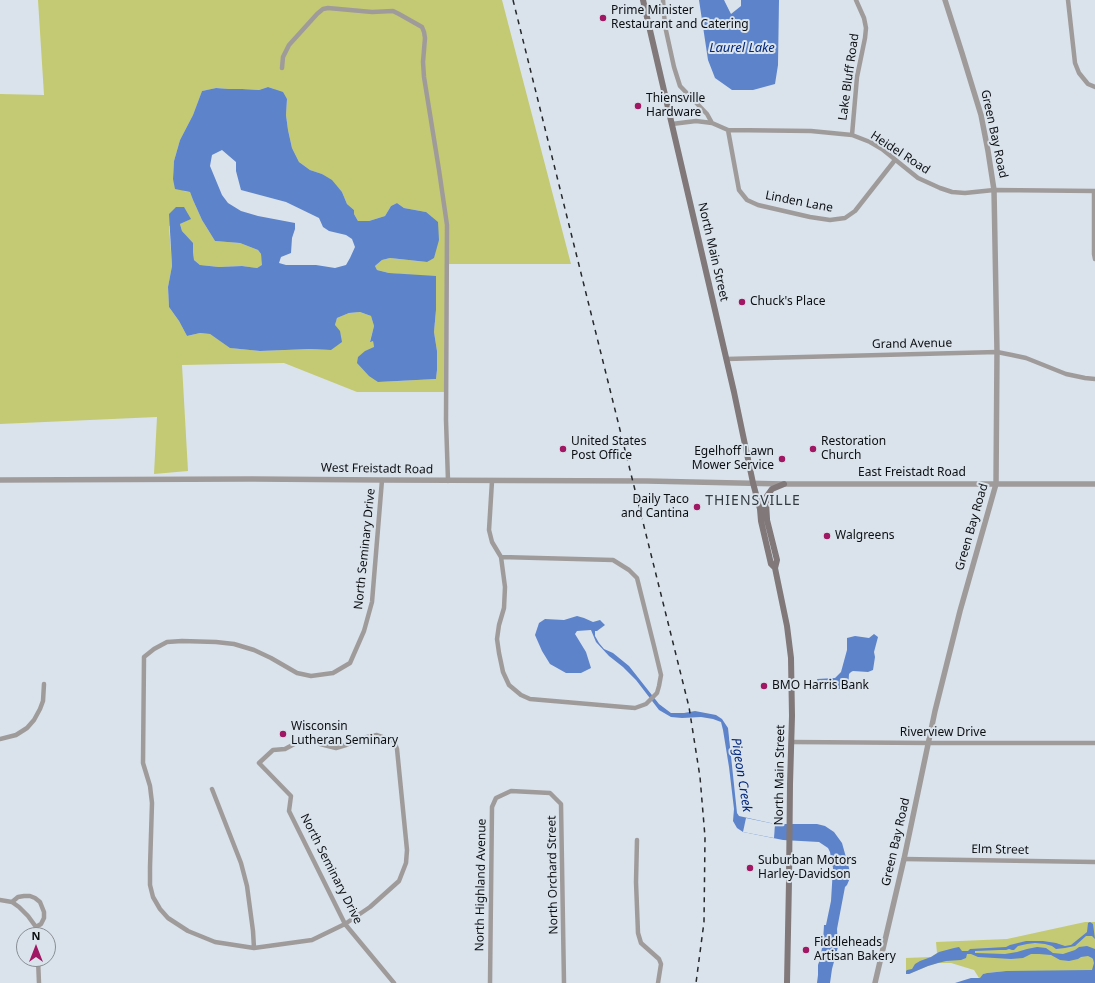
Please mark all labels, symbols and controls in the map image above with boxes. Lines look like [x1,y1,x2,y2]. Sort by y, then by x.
place label: Prime Minister Restaurant and Catering [611,4,749,32]
marker: Prime Minister Restaurant and Catering [598,13,608,23]
street label: Lake Bluff Road [836,33,862,121]
water label: Laurel Lake [709,40,775,56]
street label: Green Bay Road [978,88,1010,180]
place label: Thiensville Hardware [646,92,705,120]
marker: Thiensville Hardware [633,101,643,111]
street label: Heidel Road [868,128,932,178]
street label: Linden Lane [764,188,834,216]
street label: North Main Street [695,201,731,303]
place label: Chuck's Place [750,295,825,309]
marker: Chuck's Place [737,297,747,307]
street label: Grand Avenue [872,336,952,352]
place label: United States Post Office [571,435,646,463]
place label: Restoration Church [821,435,886,463]
marker: United States Post Office [558,444,568,454]
marker: Restoration Church [808,444,818,454]
place label: Egelhoff Lawn Mower Service [692,445,774,473]
marker: Egelhoff Lawn Mower Service [777,454,787,464]
street label: West Freistadt Road [321,461,433,477]
street label: East Freistadt Road [858,466,966,480]
street label: Green Bay Road [953,482,991,572]
street label: North Seminary Drive [351,488,379,610]
place label: Daily Taco and Cantina [621,493,689,521]
district label: THIENSVILLE [705,493,801,509]
marker: Daily Taco and Cantina [692,502,702,512]
place label: Walgreens [835,529,895,543]
marker: Walgreens [822,531,832,541]
place label: BMO Harris Bank [772,679,869,693]
marker: BMO Harris Bank [759,681,769,691]
place label: Wisconsin Lutheran Seminary [291,720,398,748]
street label: North Main Street [772,724,788,826]
street label: Riverview Drive [900,726,986,740]
marker: Wisconsin Lutheran Seminary [278,729,288,739]
water label: Pigeon Creek [727,737,755,813]
street label: Green Bay Road [879,796,913,888]
street label: North Seminary Drive [297,811,365,927]
street label: North Orchard Street [545,815,561,935]
street label: North Highland Avenue [473,818,489,952]
street label: Elm Street [971,842,1029,858]
place label: Suburban Motors Harley-Davidson [758,854,857,882]
marker: Suburban Motors Harley-Davidson [745,863,755,873]
north arrow [16,927,56,967]
text: N [32,928,40,943]
place label: Fiddleheads Artisan Bakery [814,936,896,964]
marker: Fiddleheads Artisan Bakery [801,945,811,955]

